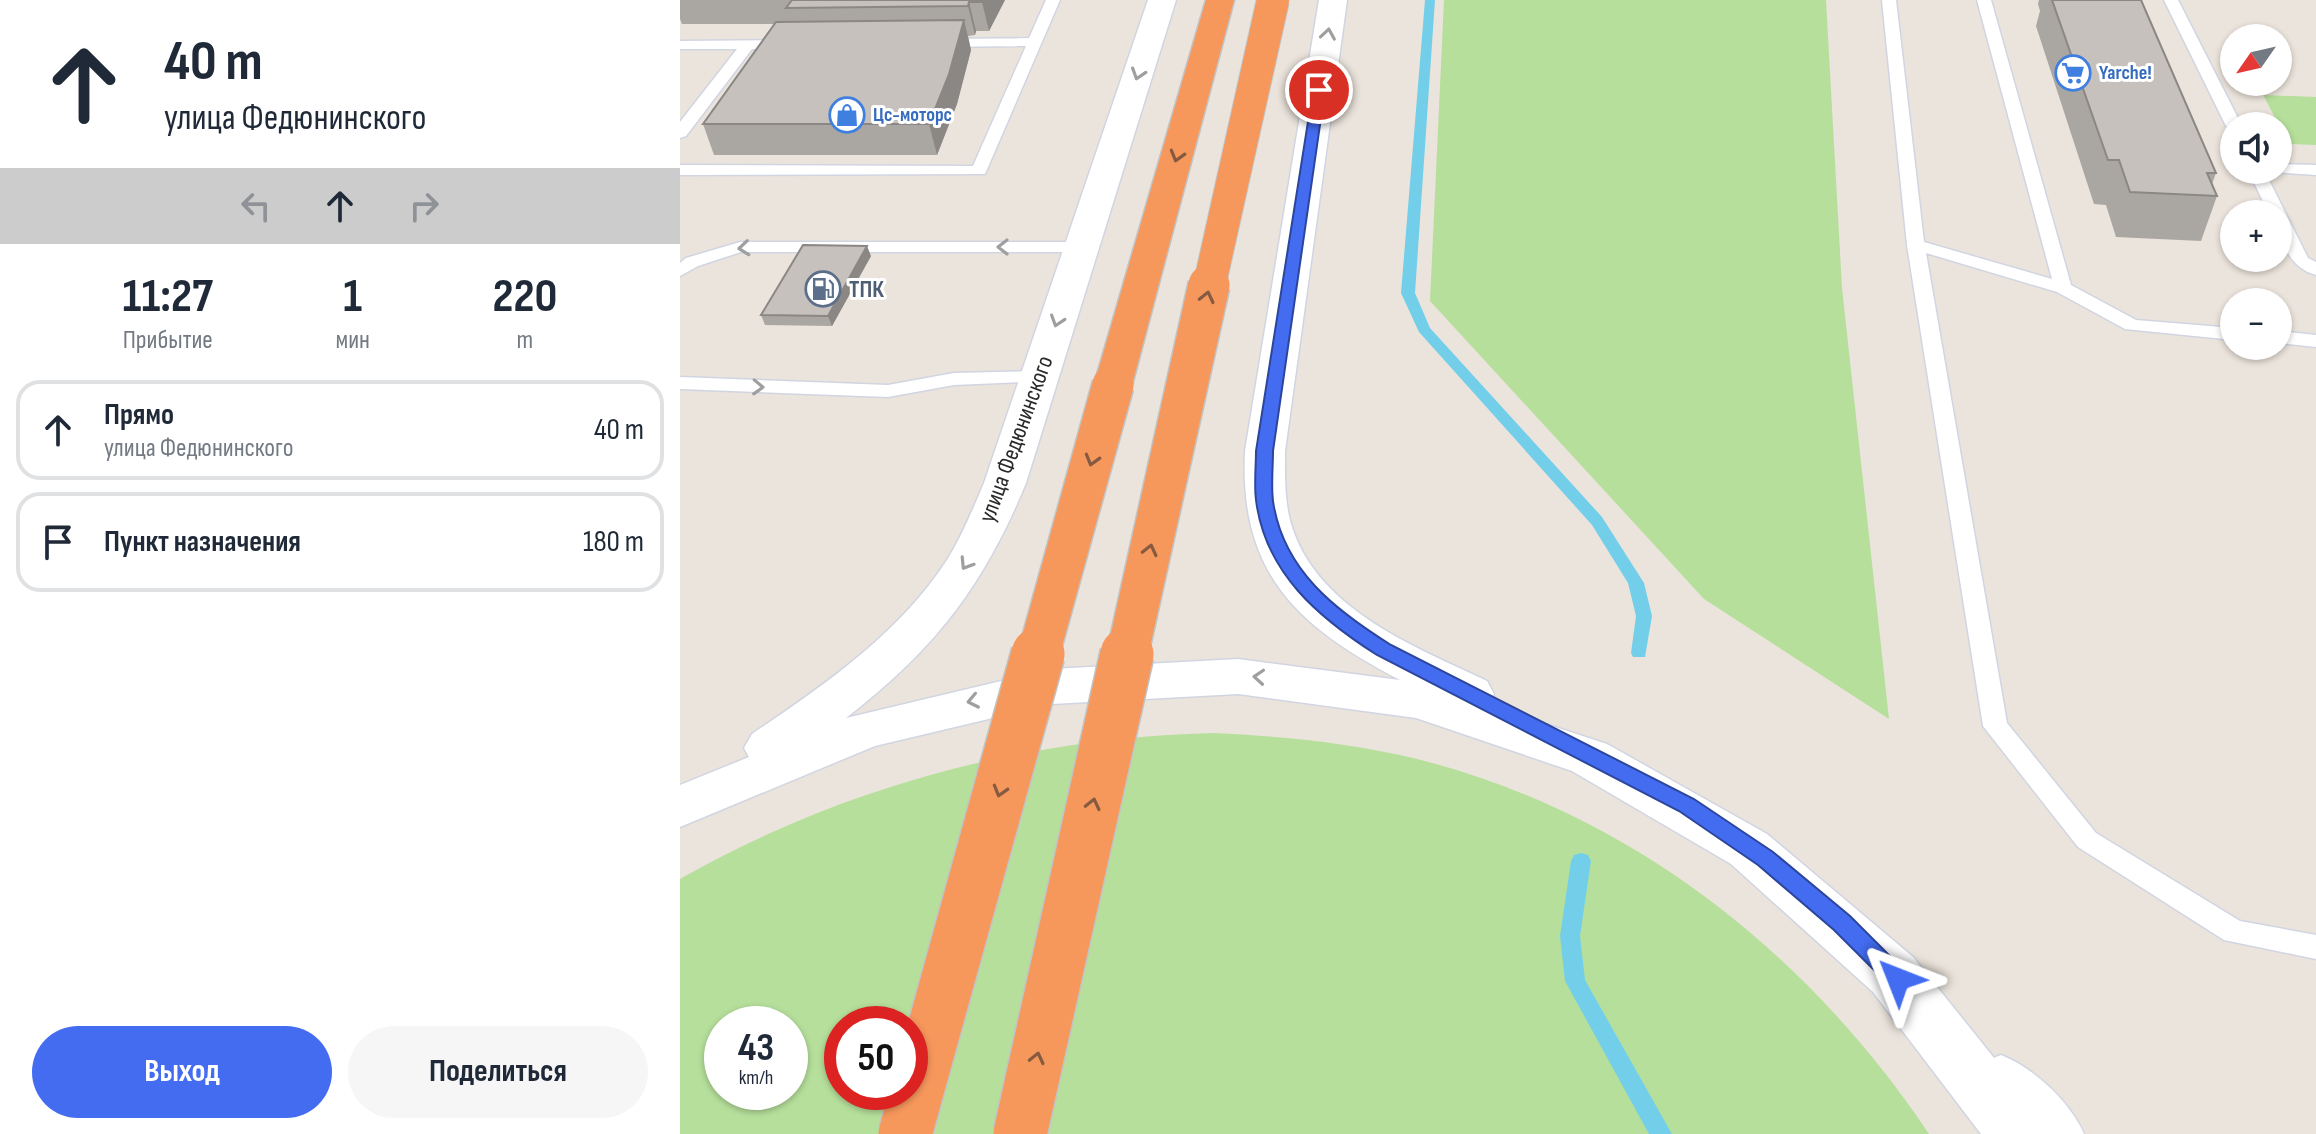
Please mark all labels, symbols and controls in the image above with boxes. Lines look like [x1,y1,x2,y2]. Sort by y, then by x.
north arrow [2220,24,2292,96]
map controls [2220,24,2292,360]
one-way arrow [1319,27,1336,41]
text: 40 m [164,29,263,96]
icon: ahead [32,32,136,136]
supermarket icon: Yarche! [2054,54,2092,92]
pin [1285,56,1353,124]
place label: Yarche! [2099,61,2152,85]
one-way arrow [1131,67,1147,80]
icon: arrive [1297,68,1341,112]
shop icon: Цс-моторс [828,96,866,134]
text: улица Федюнинского [164,97,427,140]
place label: Цс-моторс [873,103,952,127]
button: sound [2220,112,2292,184]
one-way arrow [1170,149,1186,163]
icon: left [234,184,278,228]
icon: ahead [318,184,362,228]
icon: right [402,184,446,228]
button: + [2220,200,2292,272]
one-way arrow [996,238,1009,256]
one-way arrow [737,239,750,256]
text: 11:27 [123,268,213,325]
text: 1 [343,268,362,325]
text: 220 [492,268,557,325]
fuel station icon: ТПК [804,270,842,308]
place label: ТПК [849,275,884,304]
button: − [2220,288,2292,360]
one-way arrow [1198,290,1215,304]
one-way arrow [1051,314,1067,328]
text: Прибытие [123,325,213,356]
text: мин [335,325,370,356]
text: m [517,325,533,356]
street label: улица Федюнинского [972,352,1060,526]
one-way arrow [752,378,765,396]
text: Прямо [104,397,174,433]
icon: ahead [36,408,80,452]
text: 40 m [594,412,644,448]
text: улица Федюнинского [104,433,294,464]
one-way arrow [1085,452,1102,466]
icon: arrive [36,520,80,564]
text: Пункт назначения [104,524,301,560]
text: 180 m [583,524,644,560]
one-way arrow [1141,544,1158,558]
one-way arrow [960,555,975,570]
one-way arrow [1252,669,1265,686]
one-way arrow [967,692,980,709]
one-way arrow [993,784,1009,798]
one-way arrow [1084,798,1101,811]
position arrow [1856,937,1940,1021]
speed limit sign: 50 [824,1006,928,1110]
text: 43 [738,1024,774,1072]
button: Выход [32,1026,332,1118]
button: Поделиться [348,1026,648,1118]
one-way arrow [1028,1052,1045,1065]
text: km/h [739,1066,773,1090]

